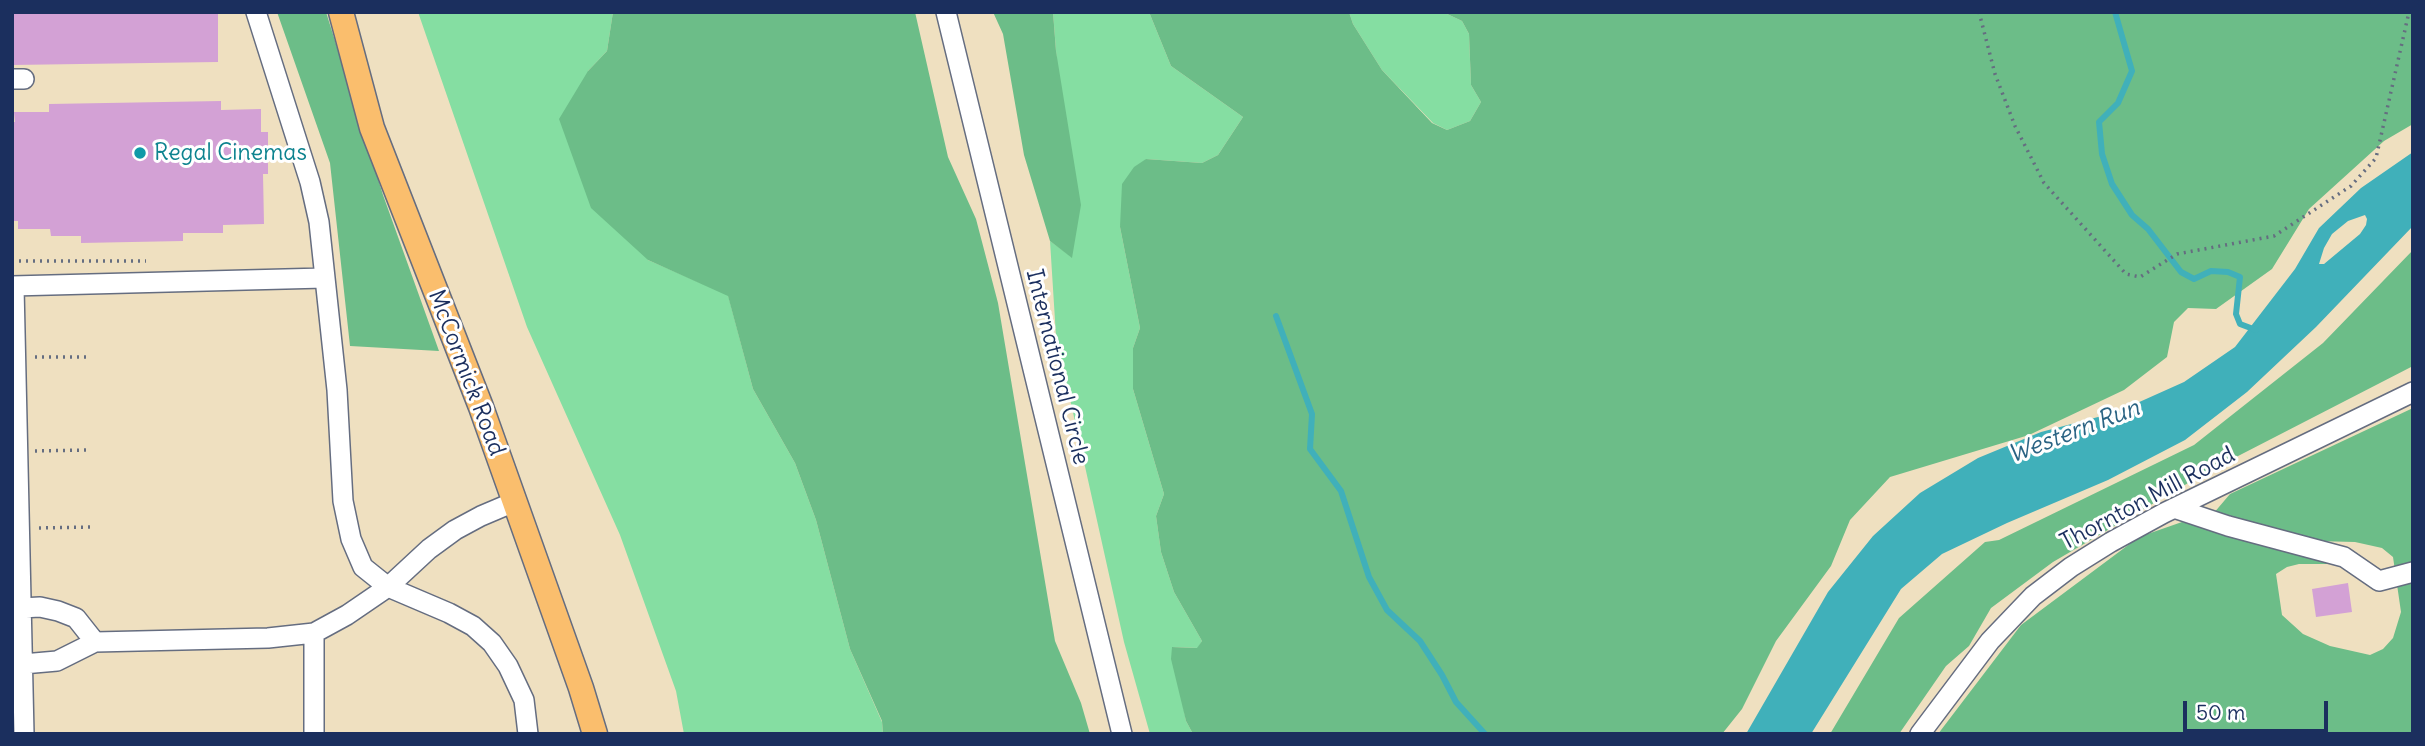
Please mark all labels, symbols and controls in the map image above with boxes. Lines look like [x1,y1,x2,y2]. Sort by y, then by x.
place label: Regal Cinemas [154,139,307,167]
marker: Regal Cinemas [132,145,148,161]
street label: International Circle [1019,266,1095,468]
street label: McCormick Road [422,286,510,460]
water label: Western Run [2004,394,2144,470]
street label: Thornton Mill Road [2056,441,2240,557]
scale bar [2187,686,2332,730]
text: 50 m [2196,699,2245,726]

